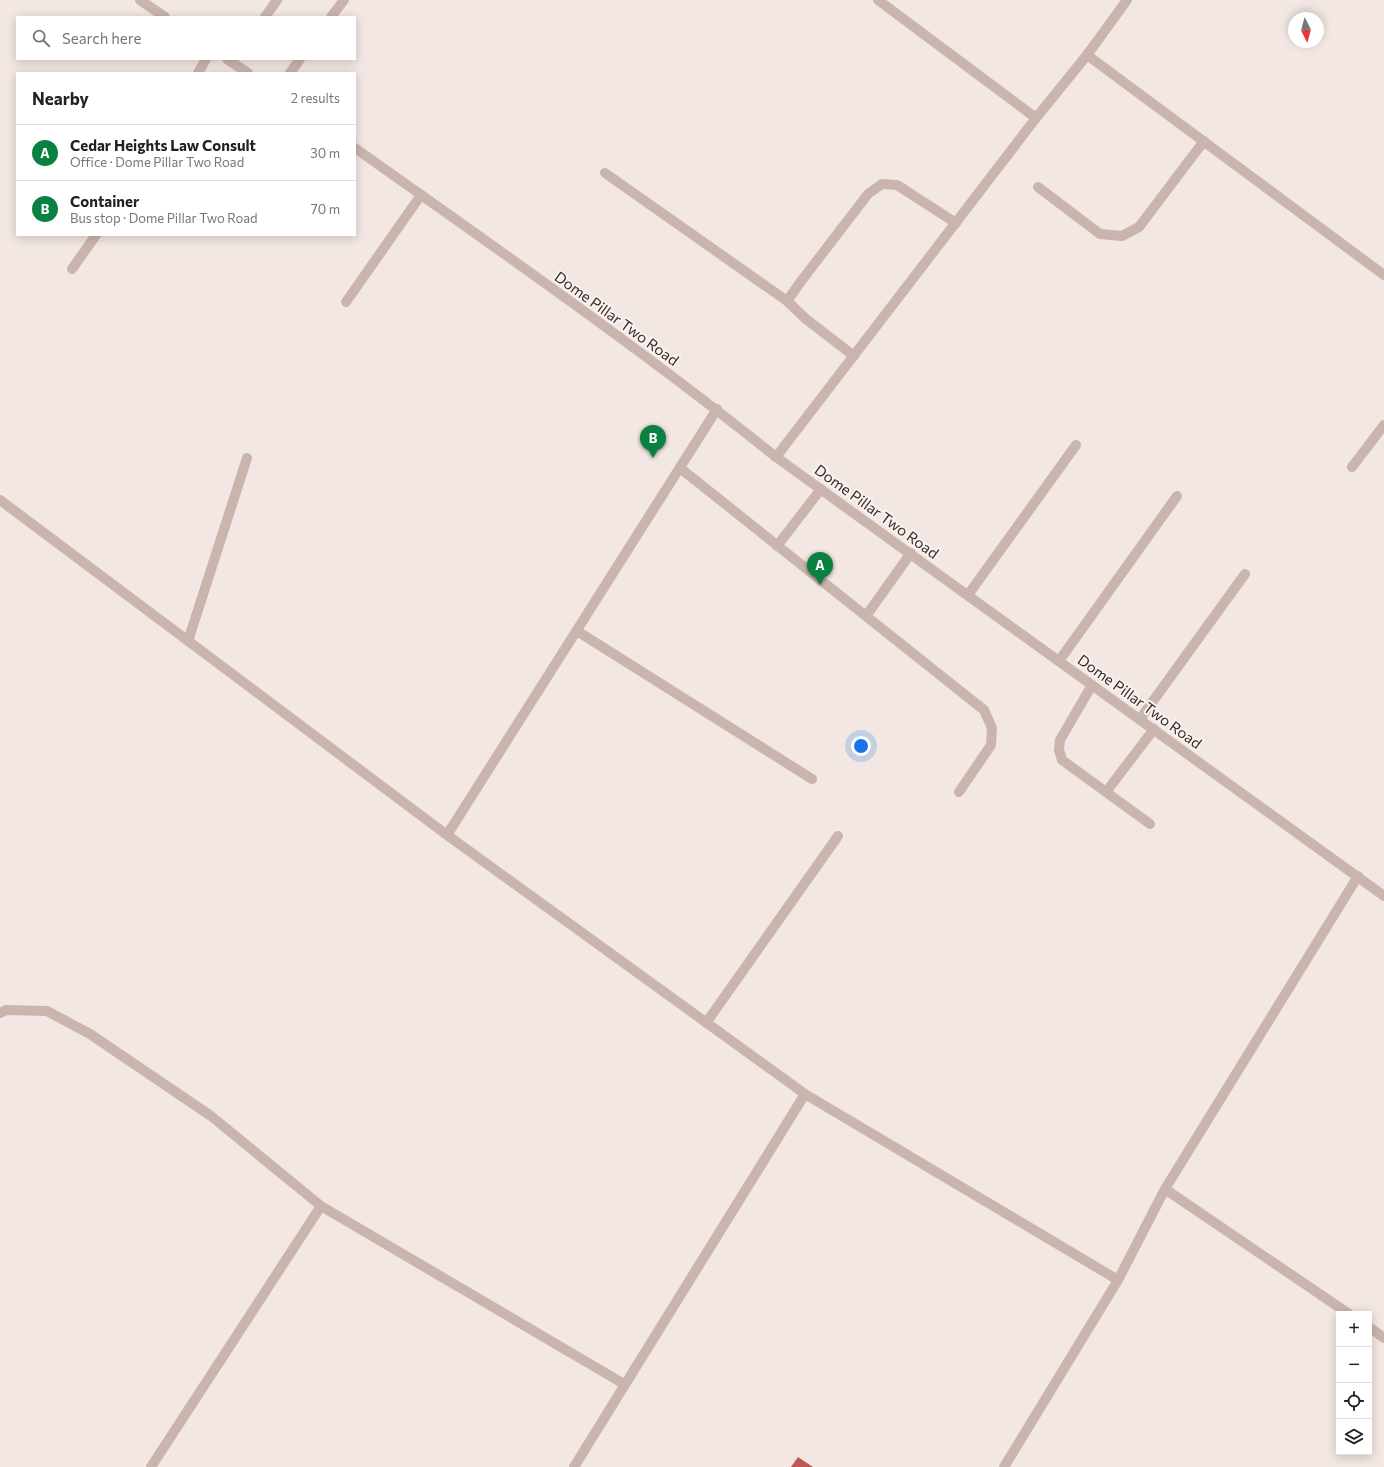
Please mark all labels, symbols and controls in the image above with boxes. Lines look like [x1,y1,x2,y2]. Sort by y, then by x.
north arrow [1288,12,1324,48]
search box [16,16,356,60]
icon: search [30,27,52,49]
text: Search here [62,29,141,47]
text: Nearby [32,88,89,109]
text: 2 results [291,90,340,106]
text: Cedar Heights Law Consult [70,136,256,154]
text: A [40,145,50,161]
text: 30 m [310,145,340,161]
text: Office · Dome Pillar Two Road [70,154,244,170]
text: Container [70,192,139,210]
text: B [41,201,49,217]
text: 70 m [311,201,340,217]
text: Bus stop · Dome Pillar Two Road [70,210,258,226]
street label: Dome Pillar Two Road [552,267,682,369]
pin: B [640,425,666,458]
street label: Dome Pillar Two Road [812,460,942,562]
pin: A [807,552,833,585]
street label: Dome Pillar Two Road [1075,650,1205,752]
your location [851,736,871,756]
map controls [1336,1311,1372,1455]
button: + [1336,1311,1372,1347]
button: − [1336,1347,1372,1383]
button: locate [1336,1383,1372,1419]
button: layers [1336,1419,1372,1455]

